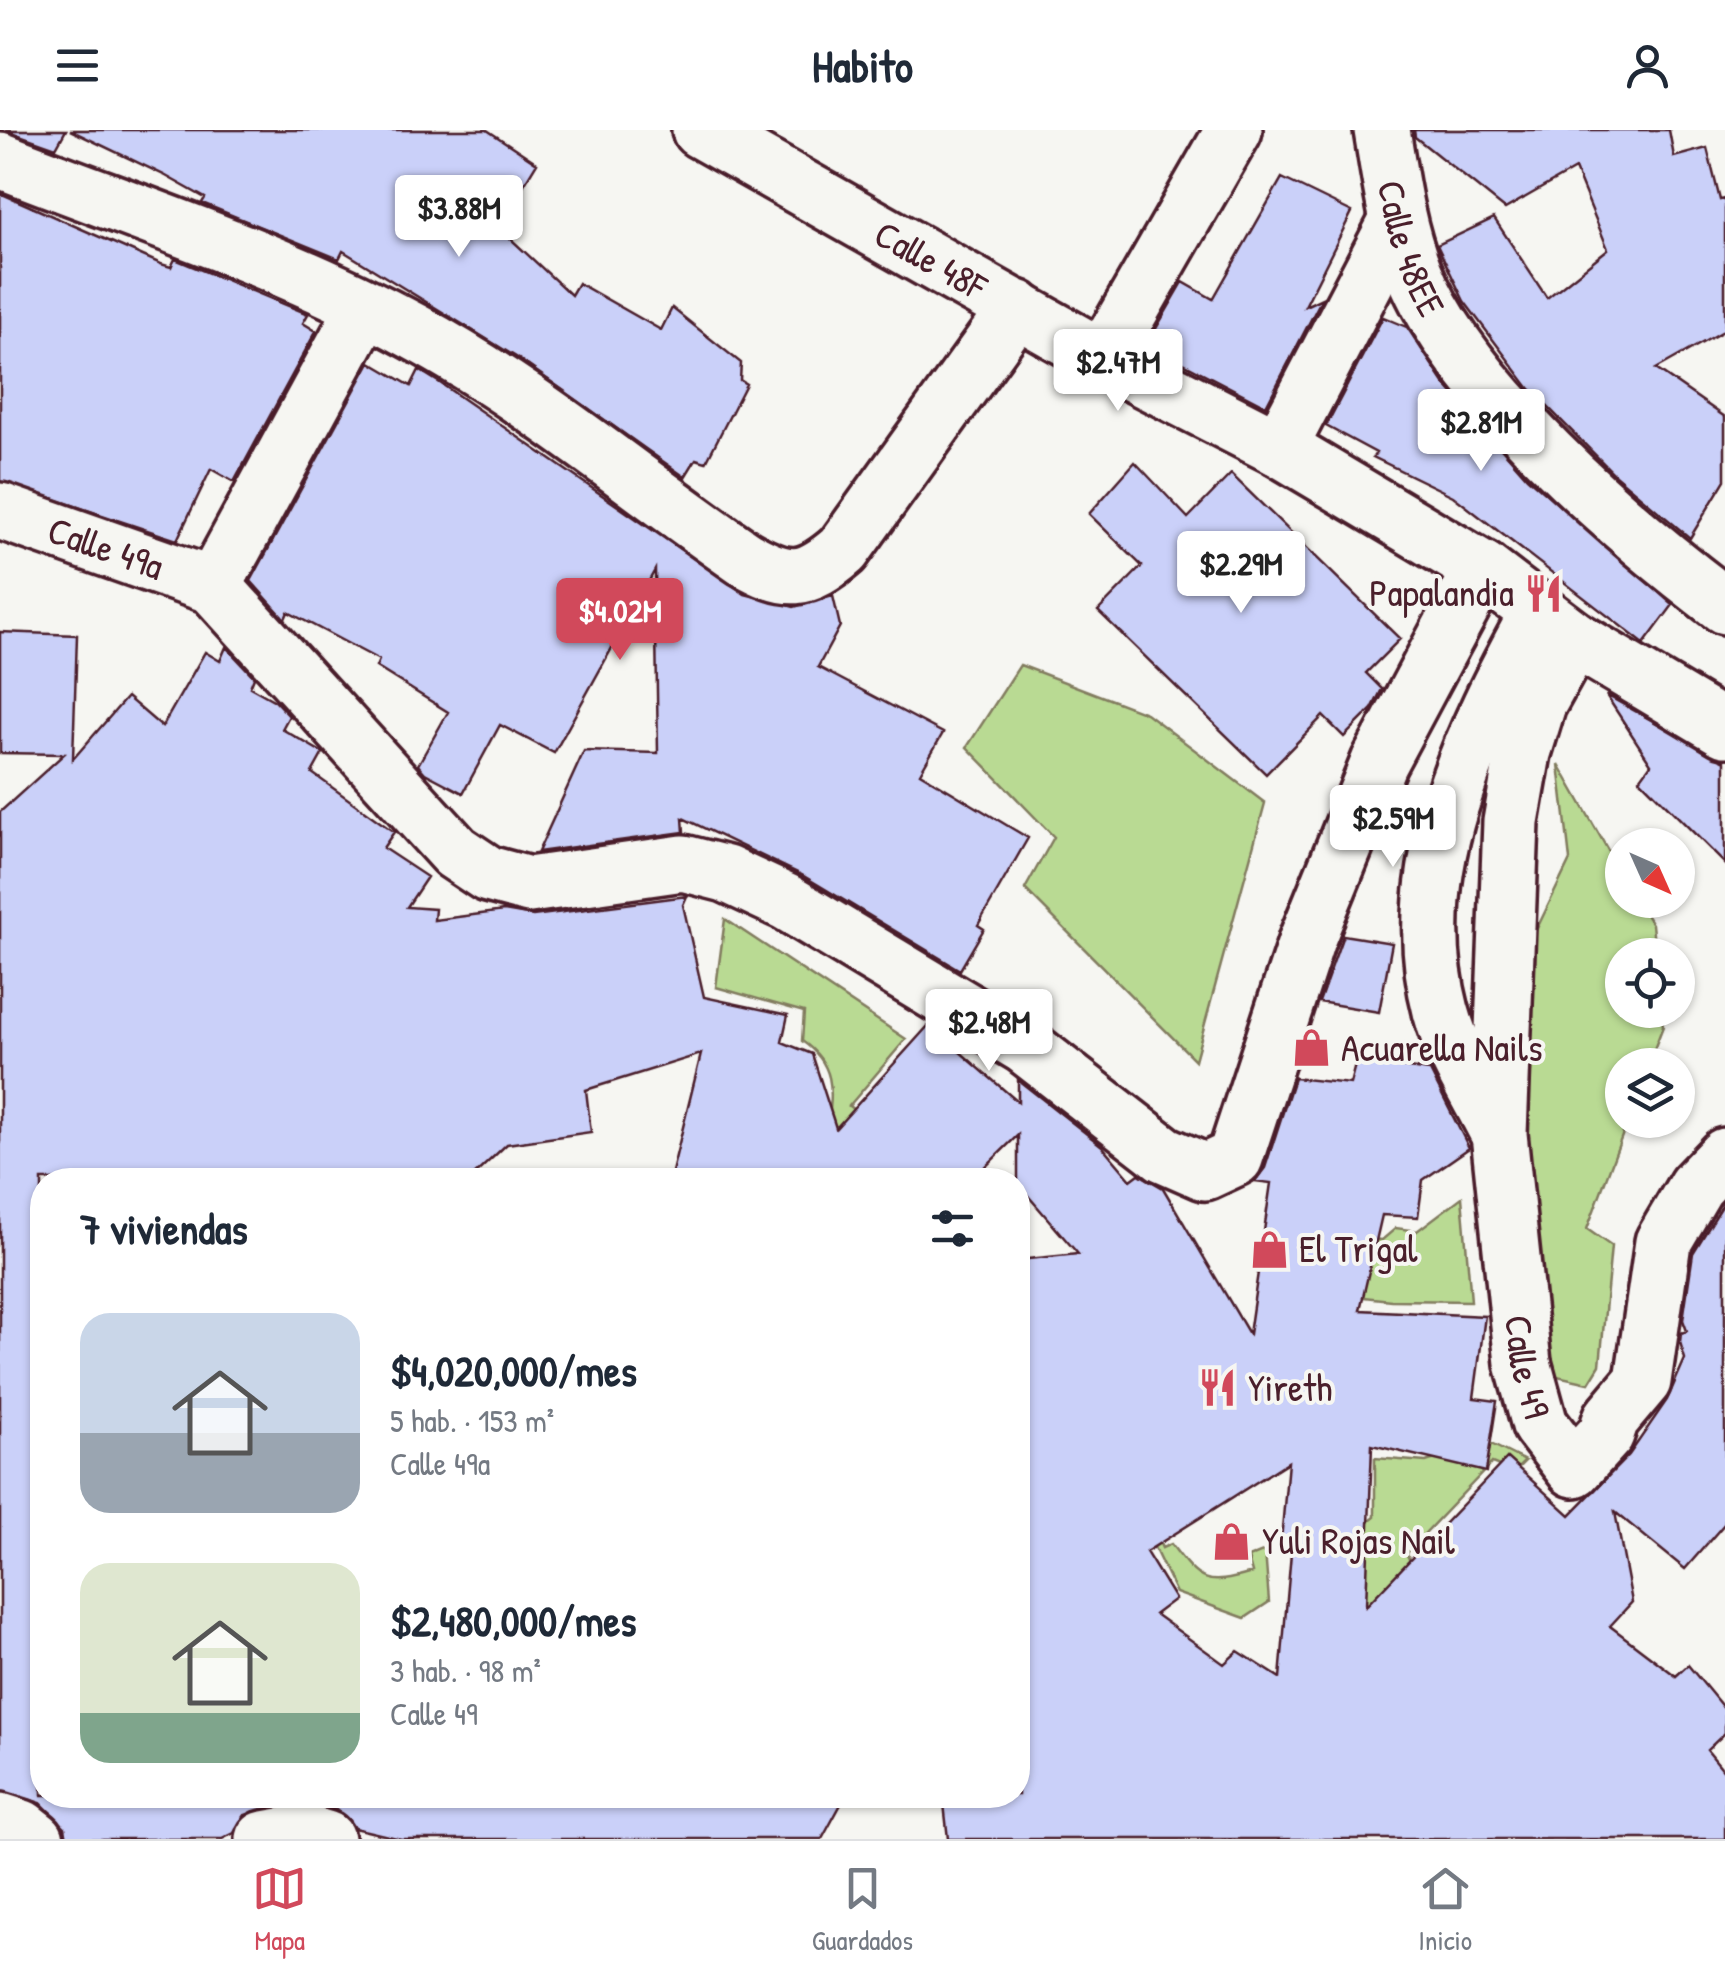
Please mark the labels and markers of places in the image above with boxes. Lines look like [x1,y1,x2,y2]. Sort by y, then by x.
pin: $3.88M [378,175,540,260]
pin: $2.47M [1037,329,1199,414]
pin: $2.81M [1400,389,1562,474]
pin: $2.29M [1160,531,1322,616]
place label: Papalandia [1369,566,1514,618]
restaurant icon: Papalandia [1523,572,1565,614]
pin: $4.02M [539,578,701,663]
pin: $2.59M [1312,785,1474,870]
pin: $2.48M [908,989,1070,1074]
place label: Acuarella Nails [1341,1021,1543,1073]
shop icon: Acuarella Nails [1290,1027,1332,1069]
place label: El Trigal [1299,1222,1418,1274]
shop icon: El Trigal [1248,1228,1290,1270]
place label: Yireth [1248,1361,1332,1413]
restaurant icon: Yireth [1197,1367,1239,1409]
place label: Yuli Rojas Nail [1262,1514,1456,1566]
shop icon: Yuli Rojas Nail [1211,1520,1253,1562]

